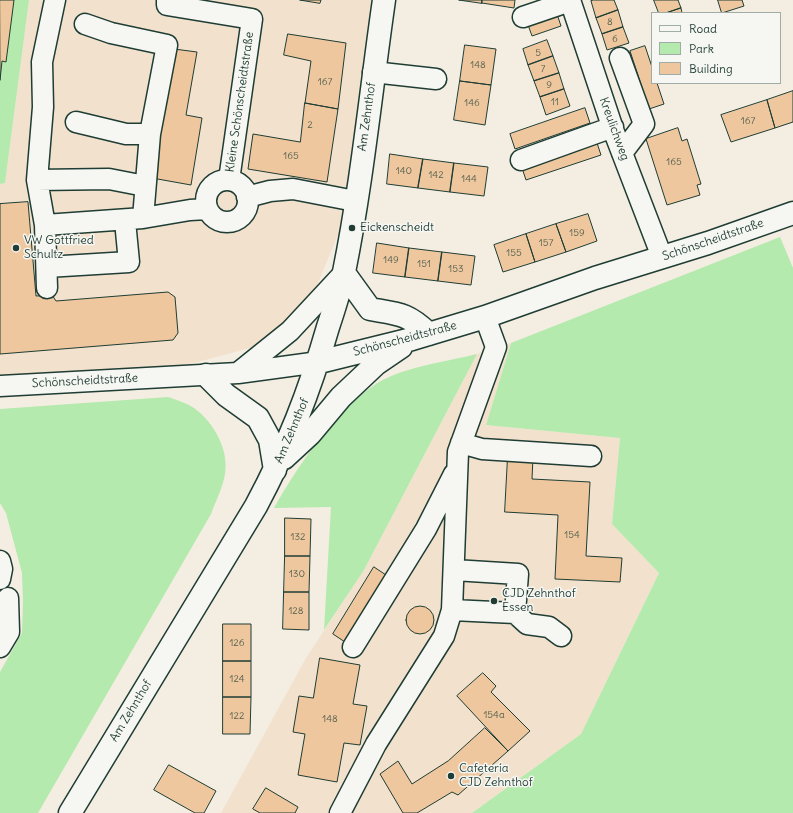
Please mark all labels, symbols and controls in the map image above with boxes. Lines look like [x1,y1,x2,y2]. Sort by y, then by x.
legend [651,12,781,84]
house number: 8 [607,16,613,28]
text: Road [689,21,717,36]
street label: Kleine Schönscheidtstraße [223,31,257,173]
house number: 6 [612,33,618,45]
text: Park [689,41,714,56]
house number: 5 [535,47,541,59]
house number: 148 [470,59,486,71]
text: Building [689,61,733,76]
house number: 7 [541,63,545,75]
house number: 167 [318,76,332,88]
house number: 9 [546,79,552,91]
street label: Am Zehnthof [355,82,379,152]
street label: Kreulichweg [596,95,632,163]
house number: 11 [551,96,559,108]
house number: 146 [464,97,480,109]
house number: 167 [741,115,755,127]
house number: 2 [307,119,313,131]
house number: 165 [283,150,299,162]
house number: 165 [666,156,682,168]
house number: 140 [396,165,412,177]
house number: 142 [428,169,444,181]
house number: 144 [461,173,477,185]
street label: Schönscheidtstraße [660,216,766,264]
place label: Eickenscheidt [360,221,434,235]
marker: Eickenscheidt [347,223,357,233]
house number: 159 [569,227,585,239]
place label: VW Gottfried Schultz [24,234,94,262]
house number: 157 [539,237,553,249]
marker: VW Gottfried Schultz [11,243,21,253]
house number: 155 [506,247,522,259]
house number: 149 [383,254,399,266]
house number: 151 [417,258,431,270]
house number: 153 [448,263,464,275]
street label: Schönscheidtstraße [352,318,458,360]
street label: Schönscheidtstraße [32,371,138,391]
street label: Am Zehnthof [272,396,312,466]
house number: 154 [564,529,580,541]
house number: 132 [290,531,306,543]
house number: 130 [289,568,305,580]
place label: CJD Zehnthof Essen [502,587,576,615]
marker: CJD Zehnthof Essen [489,596,499,606]
house number: 128 [288,605,304,617]
house number: 126 [229,637,245,649]
house number: 124 [229,673,245,685]
street label: Am Zehnthof [107,678,155,744]
house number: 154a [483,709,505,721]
house number: 122 [230,710,244,722]
house number: 148 [322,713,338,725]
place label: Cafetería CJD Zehnthof [459,762,533,790]
marker: Cafetería CJD Zehnthof [446,771,456,781]

